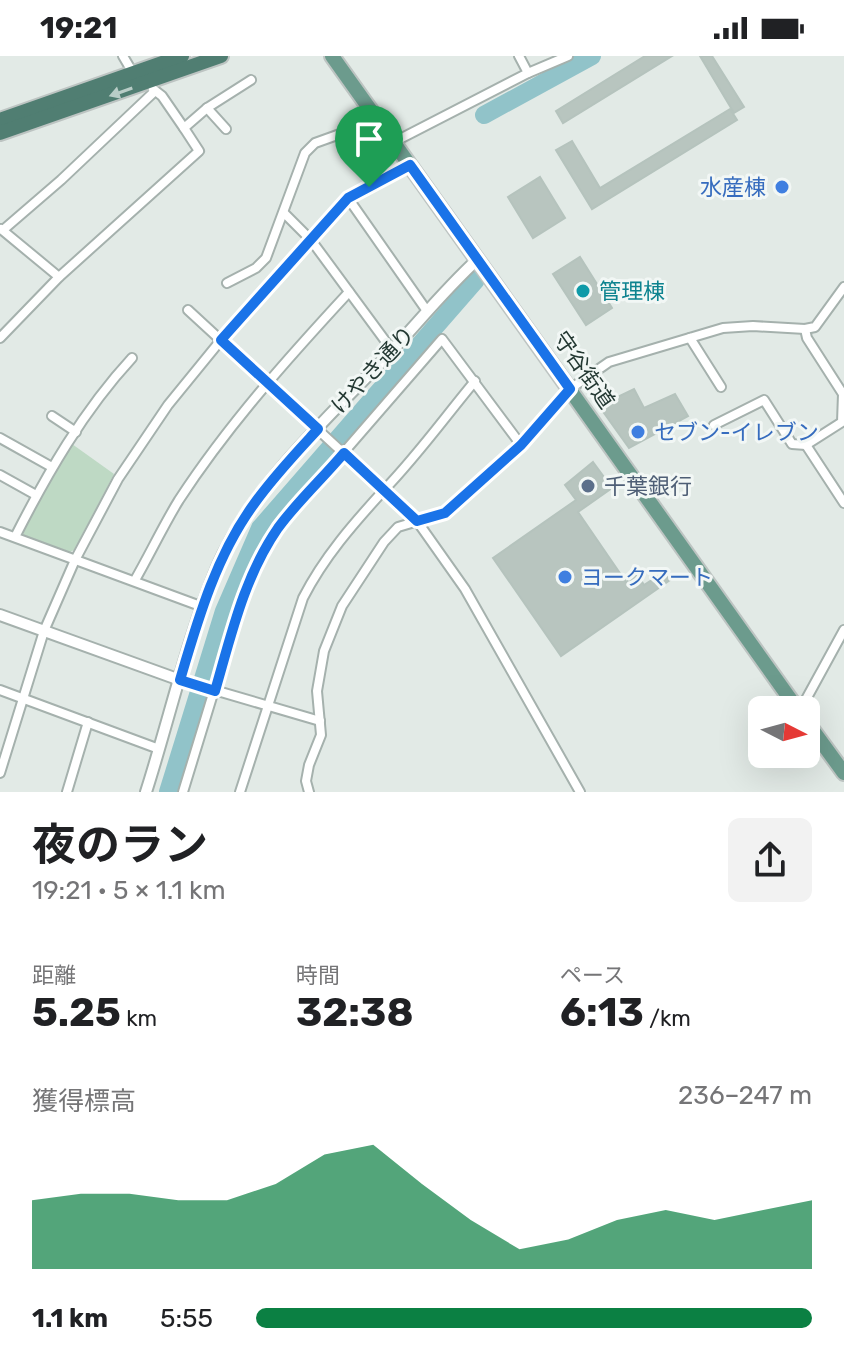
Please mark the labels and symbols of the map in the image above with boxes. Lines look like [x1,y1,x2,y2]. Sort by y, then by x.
one-way arrow [109,87,133,99]
pin [335,105,403,187]
place label: 水産棟 [700,174,766,201]
marker: 水産棟 [773,178,791,196]
place label: 管理棟 [599,278,665,305]
marker: 管理棟 [574,282,592,300]
street label: けやき通り [326,321,420,419]
street label: 守谷街道 [548,326,620,414]
place label: セブン-イレブン [654,419,819,446]
marker: セブン-イレブン [629,423,647,441]
place label: 千葉銀行 [604,473,692,500]
marker: 千葉銀行 [579,477,597,495]
place label: ヨークマート [581,564,713,591]
marker: ヨークマート [556,568,574,586]
north arrow [748,696,820,768]

